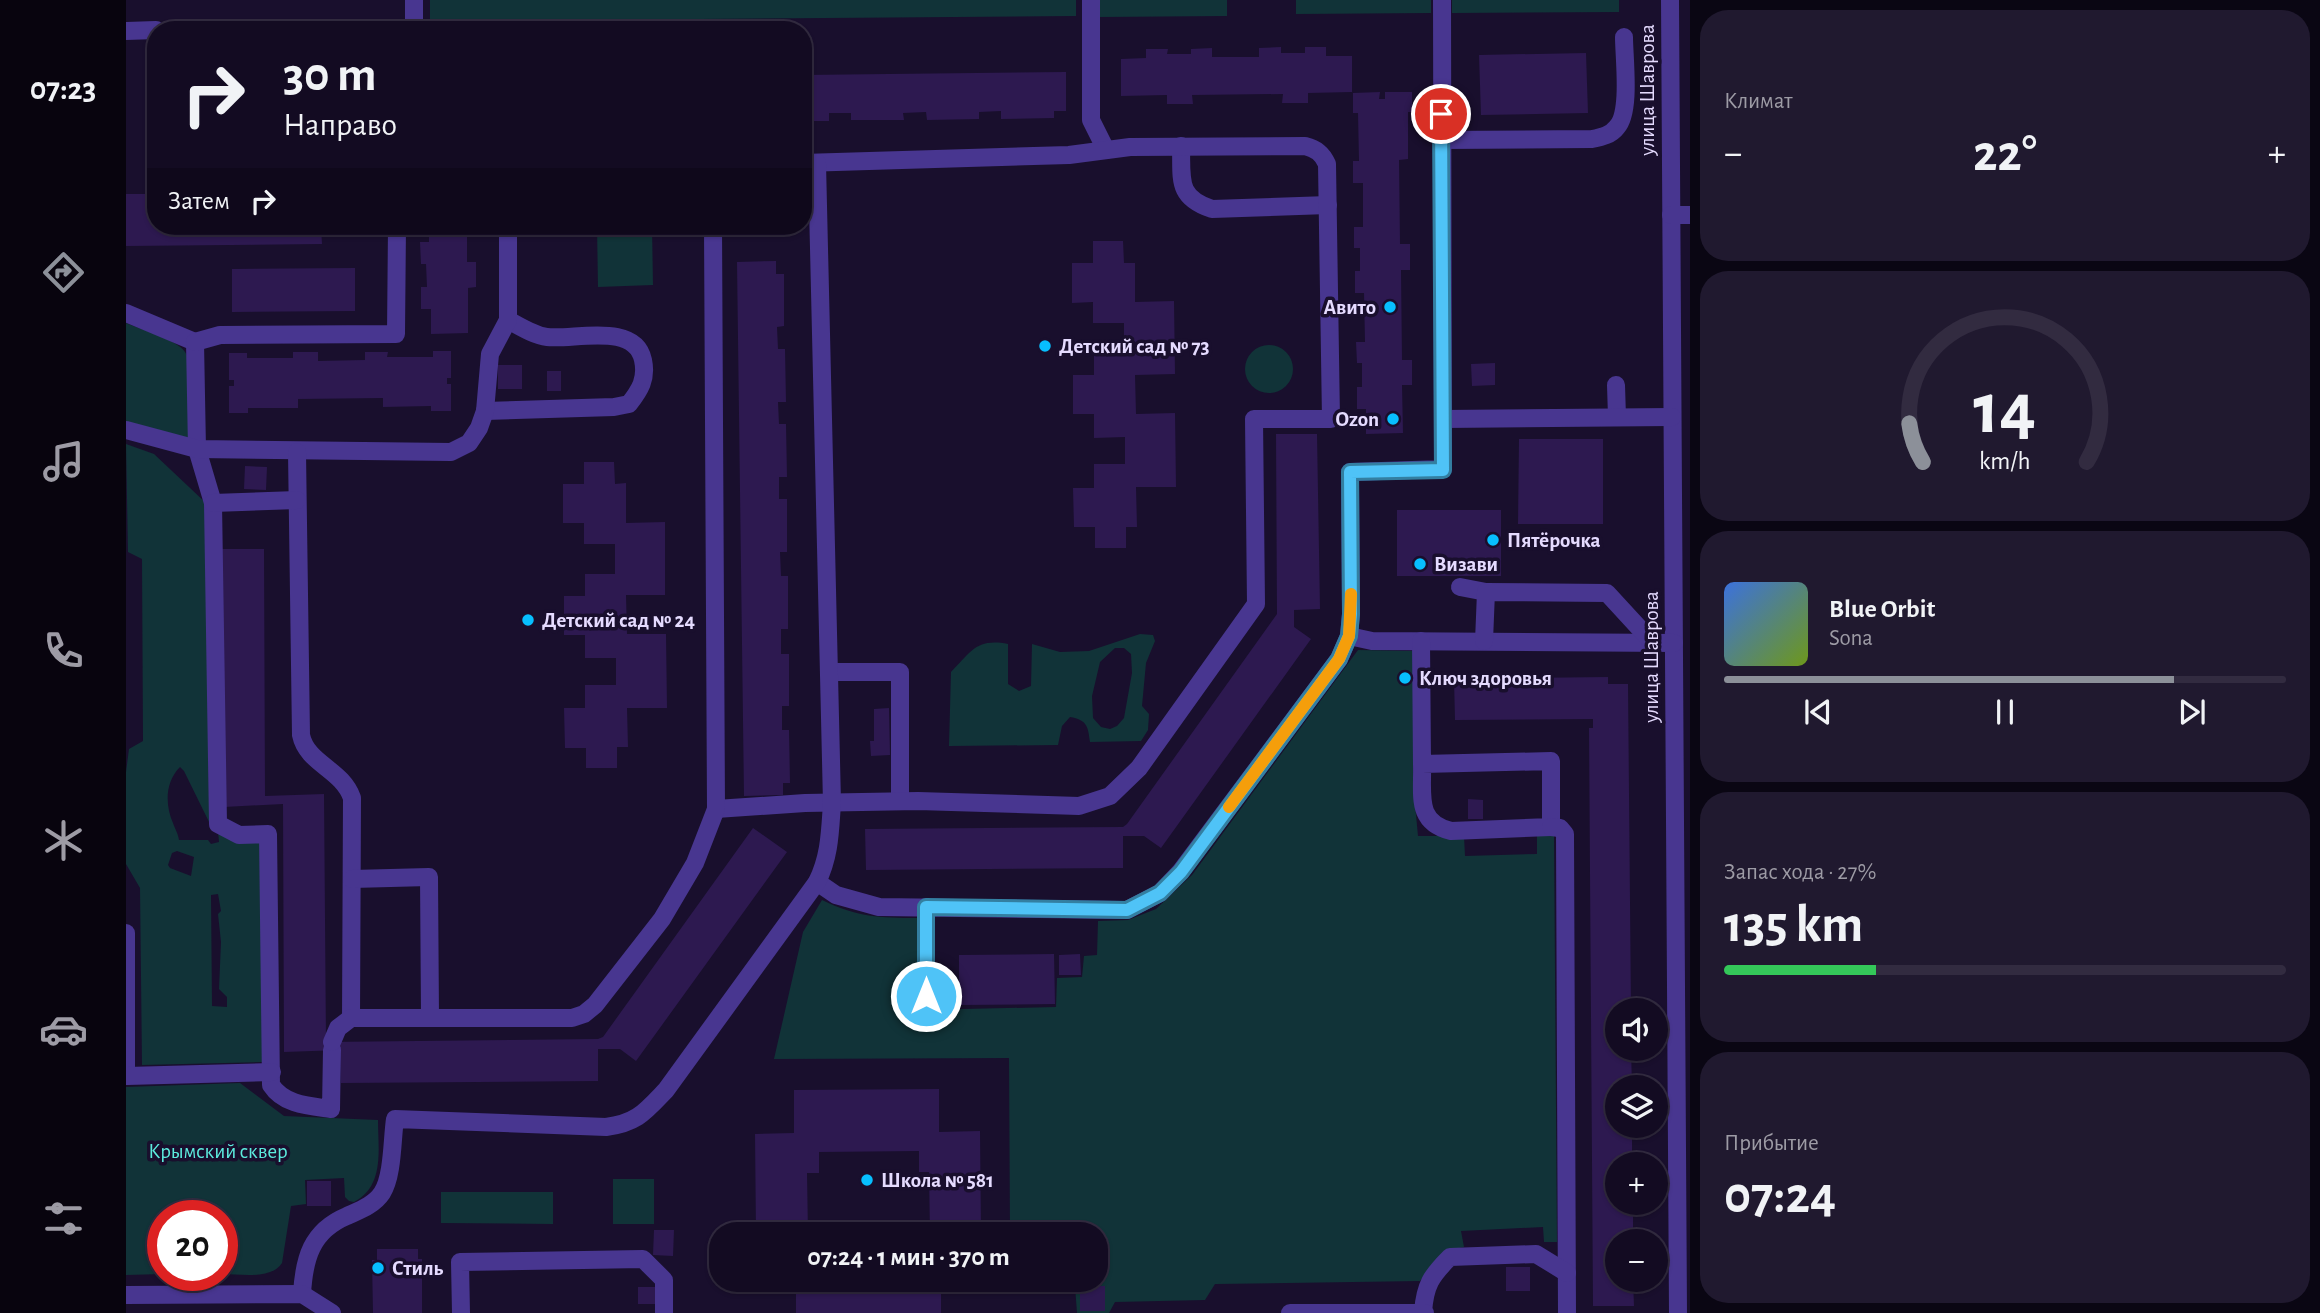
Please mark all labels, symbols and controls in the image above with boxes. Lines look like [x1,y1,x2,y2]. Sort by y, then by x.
street label: улица Шаврова [1637,24,1658,157]
icon: right [168,49,259,140]
text: 30 m [283,51,377,100]
text: 07:23 [30,73,96,105]
pin [1411,84,1471,144]
text: Климат [1724,90,1793,113]
icon: arrive [1422,95,1460,133]
text: Направо [283,109,397,141]
text: 22° [1973,128,2037,180]
text: − [1724,135,1742,173]
text: + [2268,135,2286,173]
icon: right [244,182,282,220]
text: Затем [168,188,230,214]
icon: directions [39,248,88,297]
place label: Авито [1324,297,1376,318]
marker: Авито [1382,299,1398,315]
place label: Детский сад № 73 [1059,336,1210,357]
marker: Детский сад № 73 [1037,338,1053,354]
text: 14 [1974,374,2036,447]
place label: Ozon [1335,409,1379,430]
marker: Ozon [1385,411,1401,427]
icon: music [39,437,88,486]
text: km/h [1979,449,2031,474]
place label: Пятёрочка [1507,530,1601,551]
marker: Пятёрочка [1485,532,1501,548]
place label: Визави [1434,554,1498,575]
marker: Визави [1412,556,1428,572]
street label: улица Шаврова [1641,591,1662,724]
text: Blue Orbit [1829,596,1935,622]
place label: Детский сад № 24 [542,610,695,631]
marker: Детский сад № 24 [520,612,536,628]
icon: phone [39,626,88,675]
text: Sona [1829,627,1873,650]
place label: Ключ здоровья [1419,668,1552,689]
marker: Ключ здоровья [1397,670,1413,686]
icon: previous [1799,693,1837,731]
icon: pause [1986,693,2024,731]
icon: next [2173,693,2211,731]
icon: climate [39,816,88,865]
text: Запас хода · 27% [1724,861,1876,884]
text: 135 km [1724,899,1863,951]
position arrow [889,959,963,1033]
map controls [1605,998,1668,1292]
button: sound [1605,998,1668,1061]
icon: car [39,1005,88,1054]
button: layers [1605,1075,1668,1138]
text: Прибытие [1724,1132,1819,1155]
park label: Крымский сквер [148,1141,288,1162]
button: + [1605,1152,1668,1215]
place label: Школа № 581 [881,1170,994,1191]
text: 07:24 [1724,1170,1836,1222]
marker: Школа № 581 [859,1172,875,1188]
icon: filters [39,1194,88,1243]
speed limit sign: 20 [147,1200,238,1291]
button: − [1605,1229,1668,1292]
text: 07:24 · 1 мин · 370 m [807,1244,1010,1270]
place label: Стиль [392,1258,444,1279]
marker: Стиль [370,1260,386,1276]

